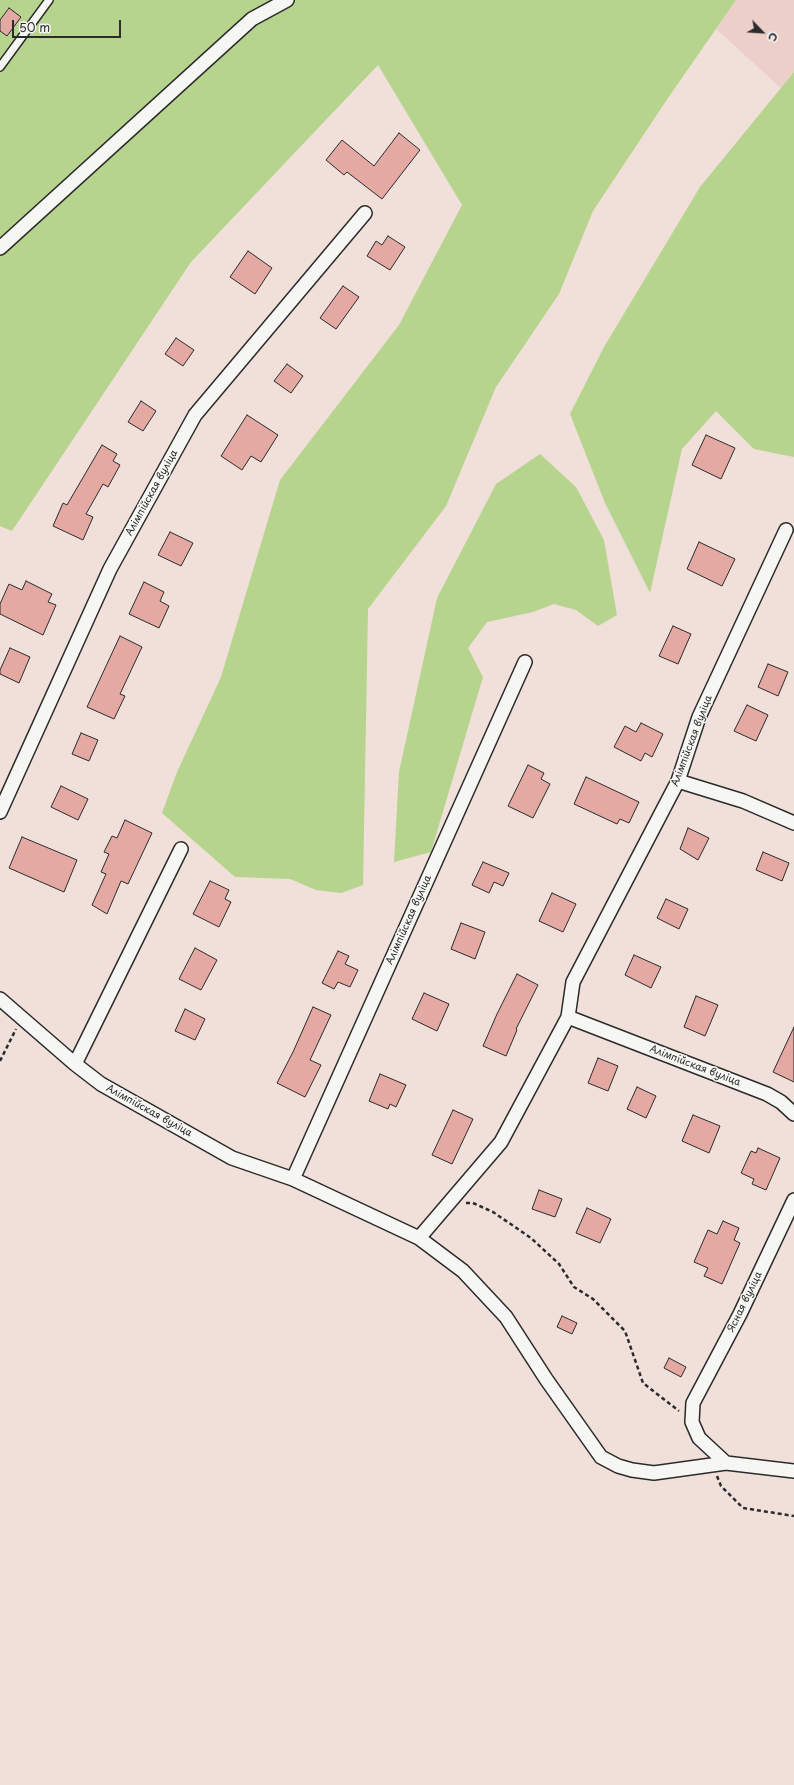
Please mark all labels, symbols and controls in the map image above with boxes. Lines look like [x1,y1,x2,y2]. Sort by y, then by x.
scale bar [14,12,123,38]
north arrow [742,12,782,52]
text: 50 m [19,18,50,36]
text: С [764,30,783,45]
street label: Алімпійская вуліца [123,448,181,538]
street label: Алімпійская вуліца [669,694,715,788]
street label: Алімпійская вуліца [384,873,434,967]
street label: Алімпійская вуліца [648,1043,742,1089]
street label: Алімпійская вуліца [104,1082,194,1140]
street label: Ясная вуліца [725,1270,765,1334]

